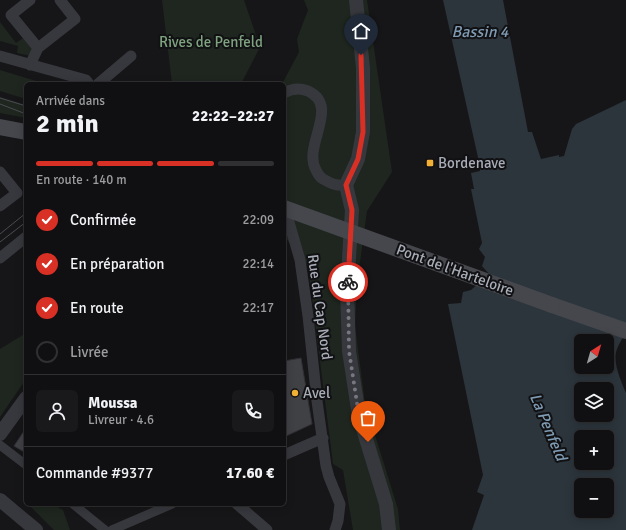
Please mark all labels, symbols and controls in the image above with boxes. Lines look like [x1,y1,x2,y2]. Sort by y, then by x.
pin [344,14,378,55]
icon: home [350,20,372,42]
water label: Bassin 4 [451,22,509,42]
park label: Rives de Penfeld [159,33,263,51]
text: Arrivée dans [36,93,105,109]
text: 22:22–22:27 [192,107,274,125]
text: 2 min [36,108,99,140]
place label: Bordenave [438,154,505,172]
marker: Bordenave [425,158,435,168]
text: En route · 140 m [36,172,127,188]
icon: check [36,209,58,231]
text: Confirmée [70,211,136,229]
text: 22:09 [242,212,274,228]
street label: Pont de l'Harteloire [394,240,516,300]
icon: check [36,253,58,275]
street label: Rue du Cap Nord [304,253,336,361]
text: En préparation [70,255,165,273]
text: 22:14 [242,256,274,272]
courier [328,262,368,302]
icon: bike [337,271,359,293]
icon: check [36,297,58,319]
text: En route [70,299,124,317]
text: 22:17 [242,300,274,316]
north arrow [574,334,614,374]
map controls [574,334,614,518]
text: Livrée [70,343,109,361]
button: layers [574,382,614,422]
place label: Avel [303,384,330,402]
marker: Avel [290,388,300,398]
button: person [36,390,78,432]
button: phone [232,390,274,432]
water label: La Penfeld [525,390,572,466]
text: Moussa [88,394,138,412]
pin [351,401,385,442]
icon: bag [357,407,379,429]
text: Livreur · 4.6 [88,412,154,428]
button: + [574,430,614,470]
text: Commande #9377 [36,464,153,482]
text: 17.60 € [226,464,274,482]
button: − [574,478,614,518]

